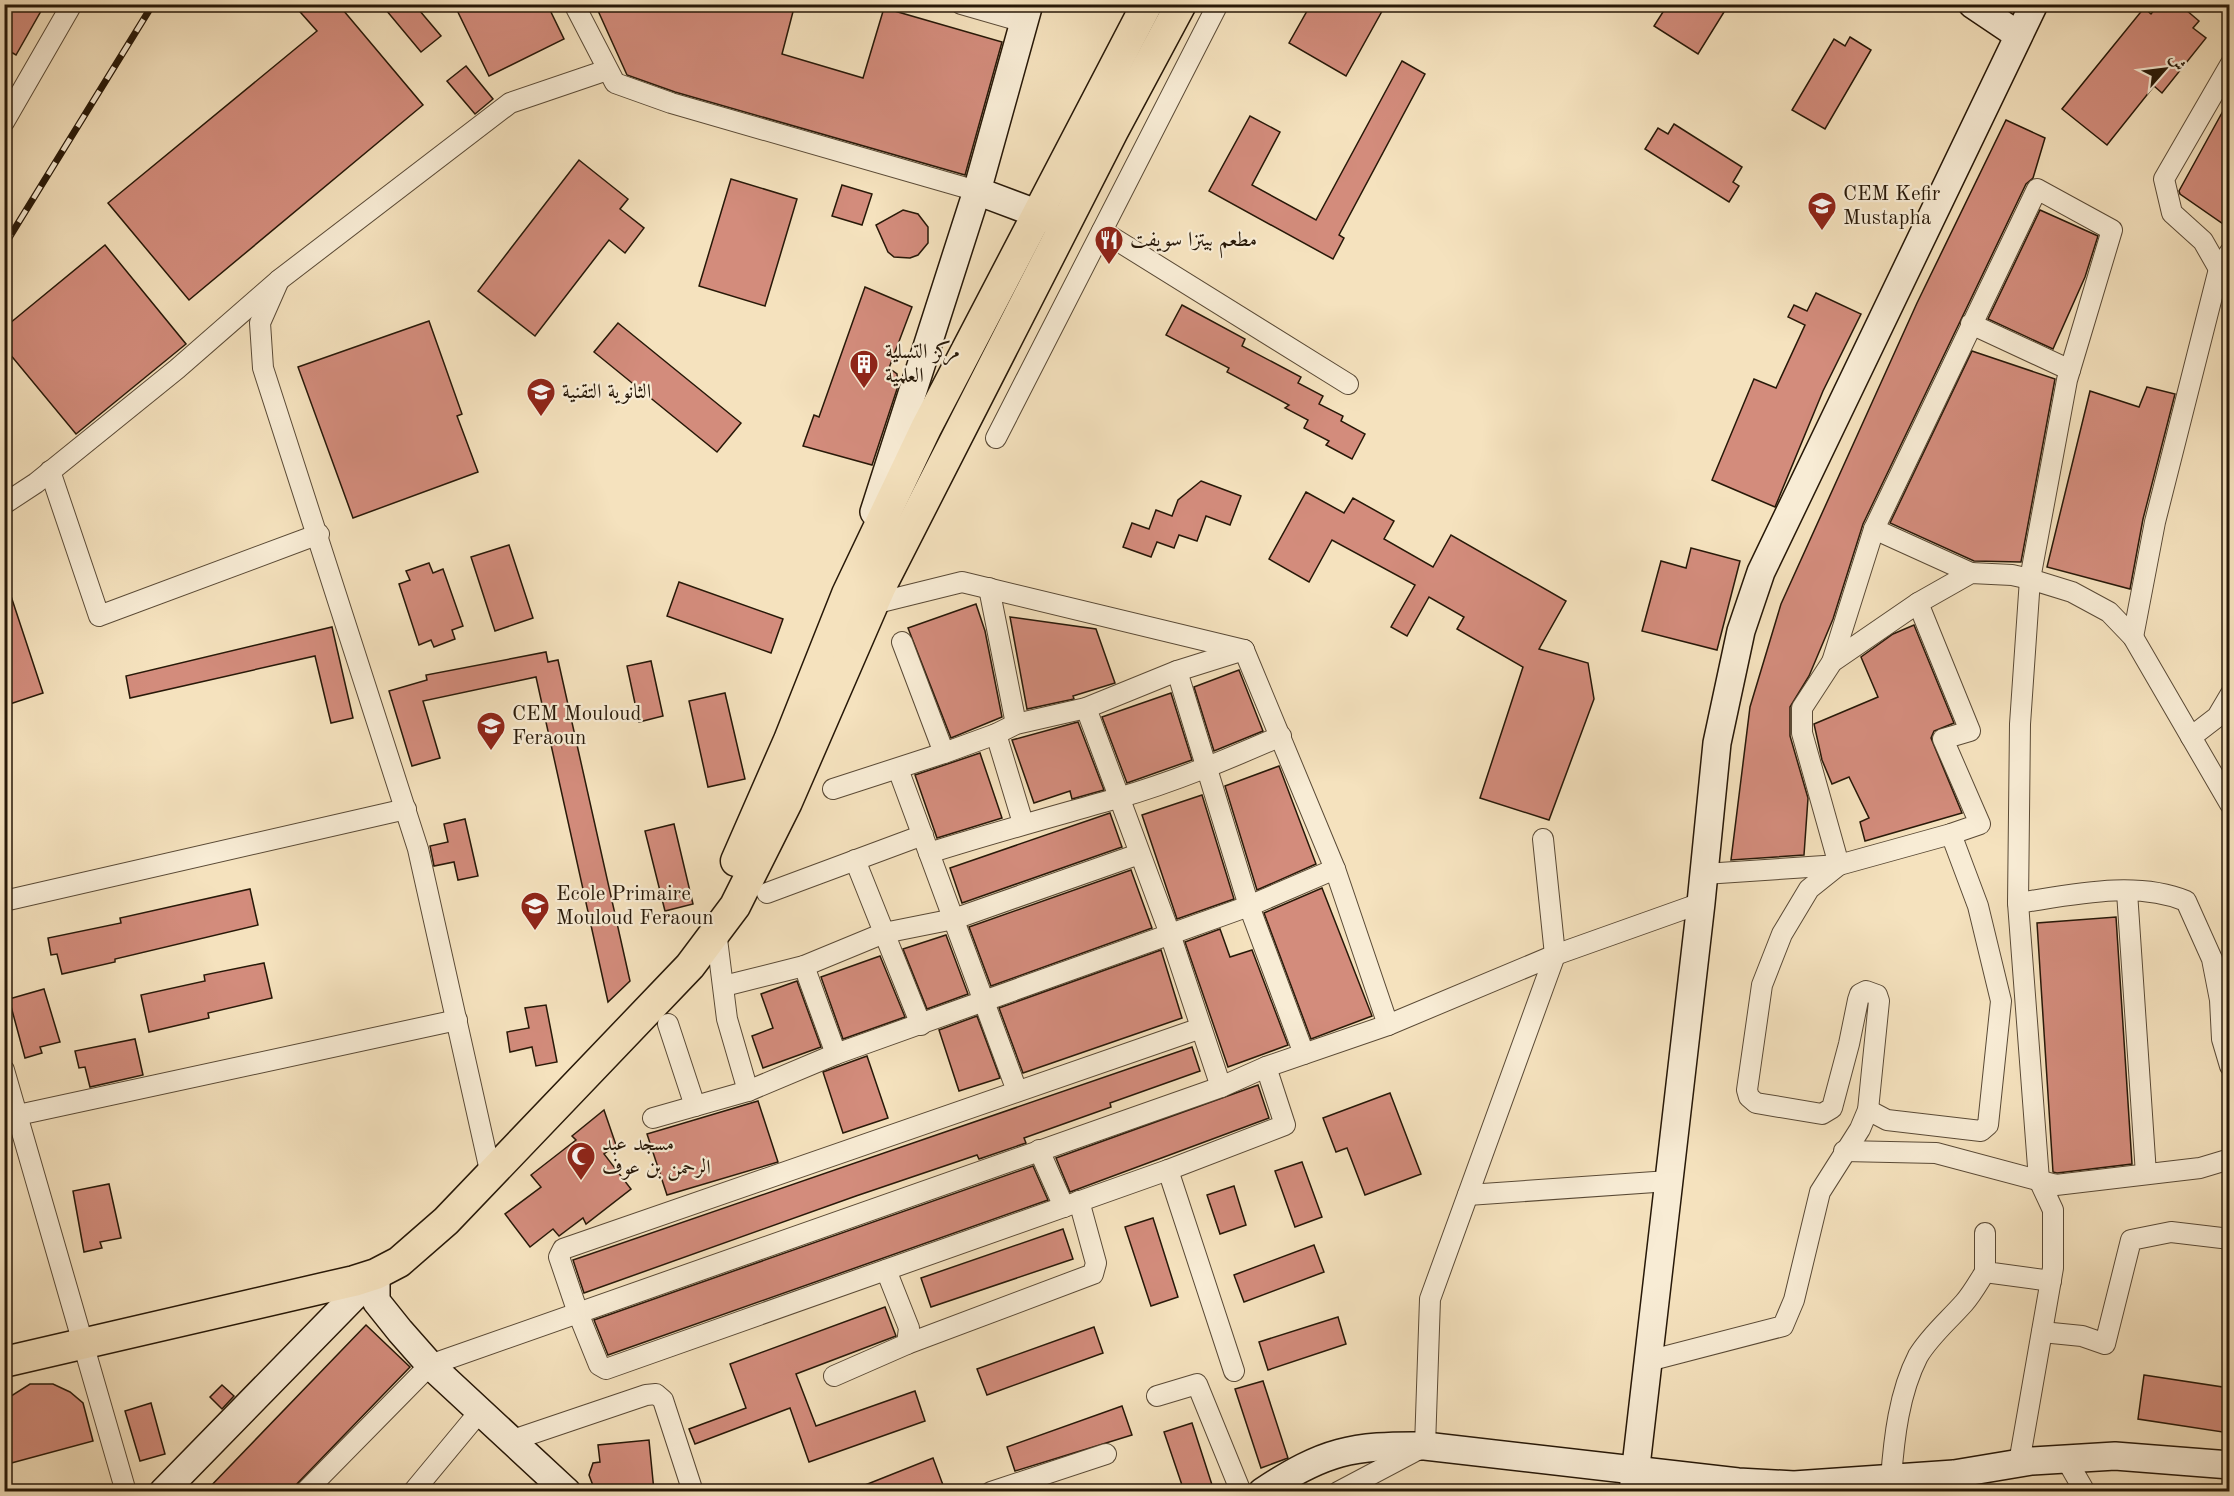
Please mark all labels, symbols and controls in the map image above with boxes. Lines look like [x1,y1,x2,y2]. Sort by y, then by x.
north arrow [2135,39,2195,99]
text: ش [2166,52,2187,74]
place label: CEM Kefir Mustapha [1843,184,1941,229]
school or university icon: CEM Kefir Mustapha [1806,190,1838,232]
restaurant icon: مطعم بيتزا سويفت [1093,224,1125,266]
place label: مطعم بيتزا سويفت [1130,230,1257,259]
place label: مركز التسلية العلمية [885,340,960,387]
building icon: مركز التسلية العلمية [848,348,880,390]
school or university icon: الثانوية التقنية [525,376,557,418]
place label: الثانوية التقنية [562,382,651,404]
place label: CEM Mouloud Feraoun [512,704,642,749]
school or university icon: CEM Mouloud Feraoun [475,710,507,752]
place label: Ecole Primaire Mouloud Feraoun [556,884,714,929]
school or university icon: Ecole Primaire Mouloud Feraoun [519,890,551,932]
place label: مسجد عبد الرحمن بن عوف [602,1134,711,1181]
mosque icon: مسجد عبد الرحمن بن عوف [565,1140,597,1182]

